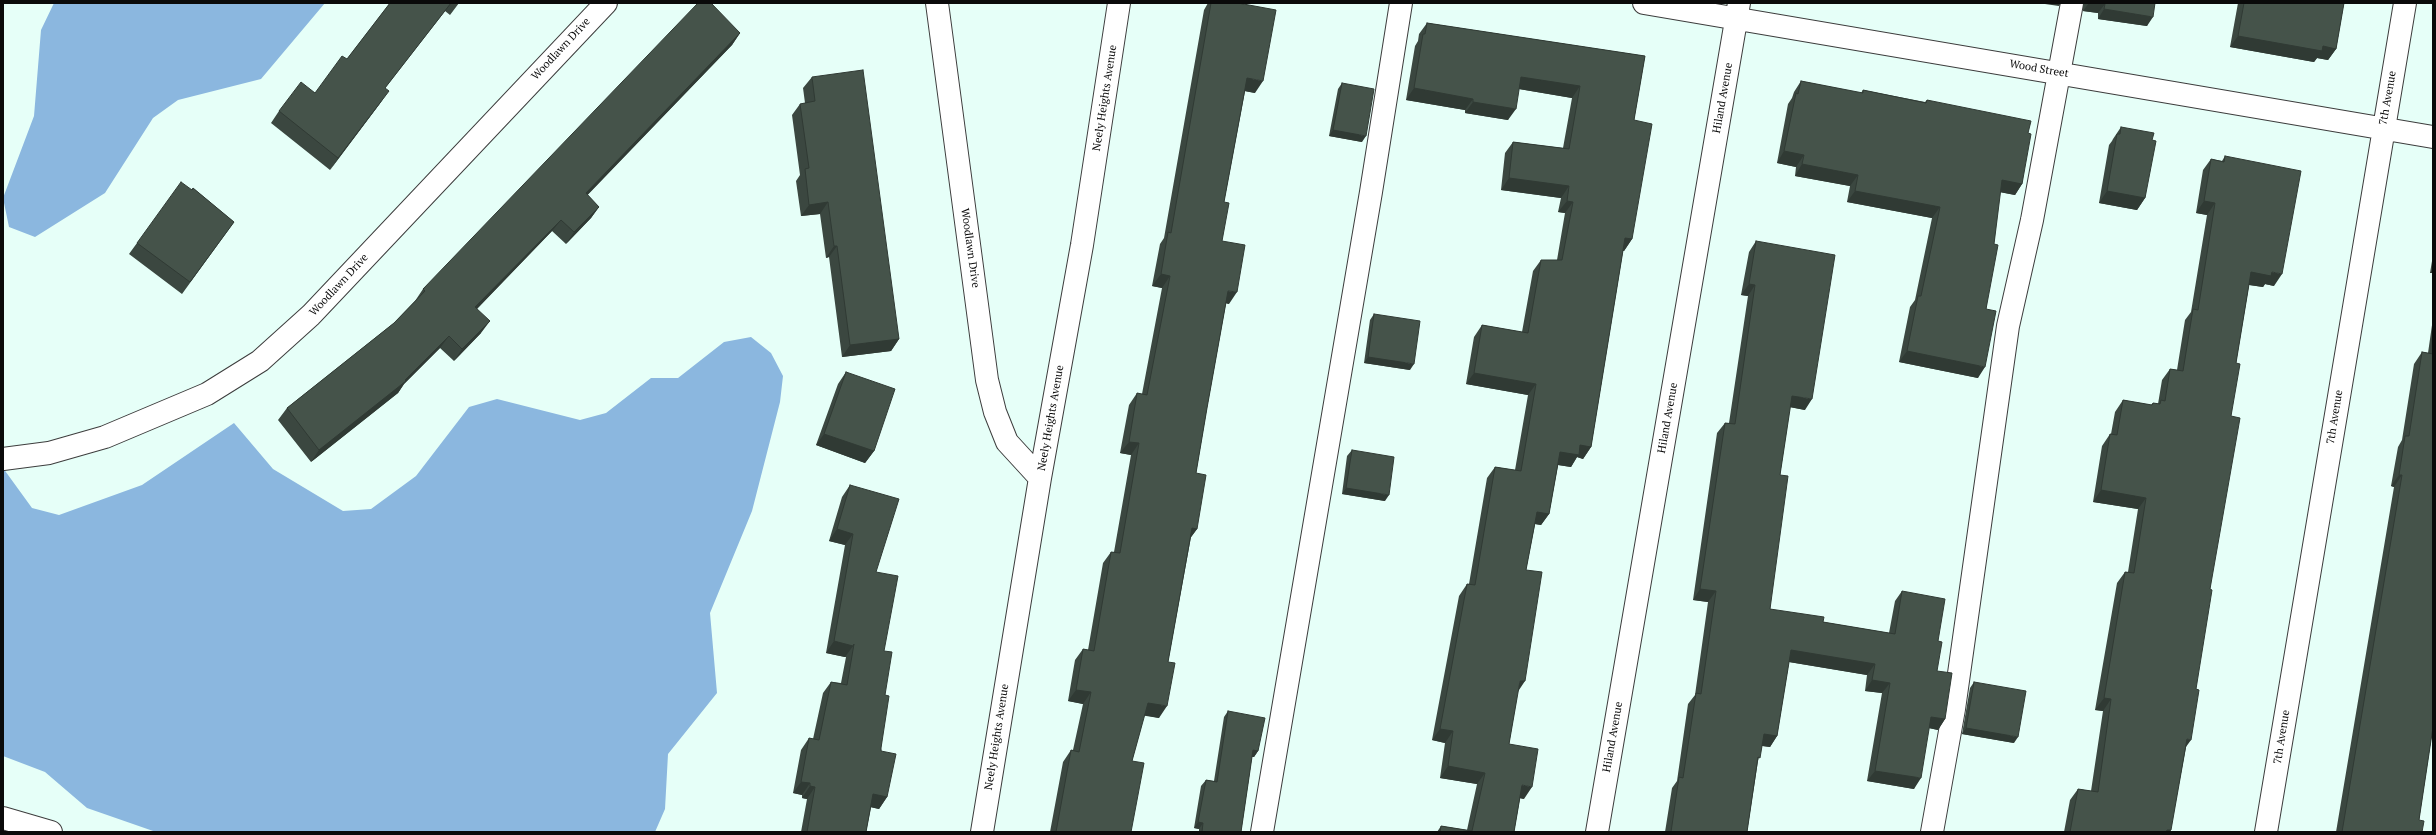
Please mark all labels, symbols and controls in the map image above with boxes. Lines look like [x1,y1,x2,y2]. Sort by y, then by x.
street label: Woodlawn Drive [529,15,593,83]
street label: Neely Heights Avenue [1090,44,1120,152]
street label: Wood Street [2008,57,2070,81]
street label: Hiland Avenue [1710,62,1736,134]
street label: 7th Avenue [2377,70,2399,126]
street label: Woodlawn Drive [958,207,982,289]
street label: Woodlawn Drive [307,251,371,319]
street label: Neely Heights Avenue [1035,364,1067,472]
street label: Hiland Avenue [1655,382,1681,454]
street label: 7th Avenue [2324,389,2346,445]
street label: Neely Heights Avenue [982,683,1012,791]
street label: Hiland Avenue [1600,701,1626,773]
street label: 7th Avenue [2271,709,2293,765]

